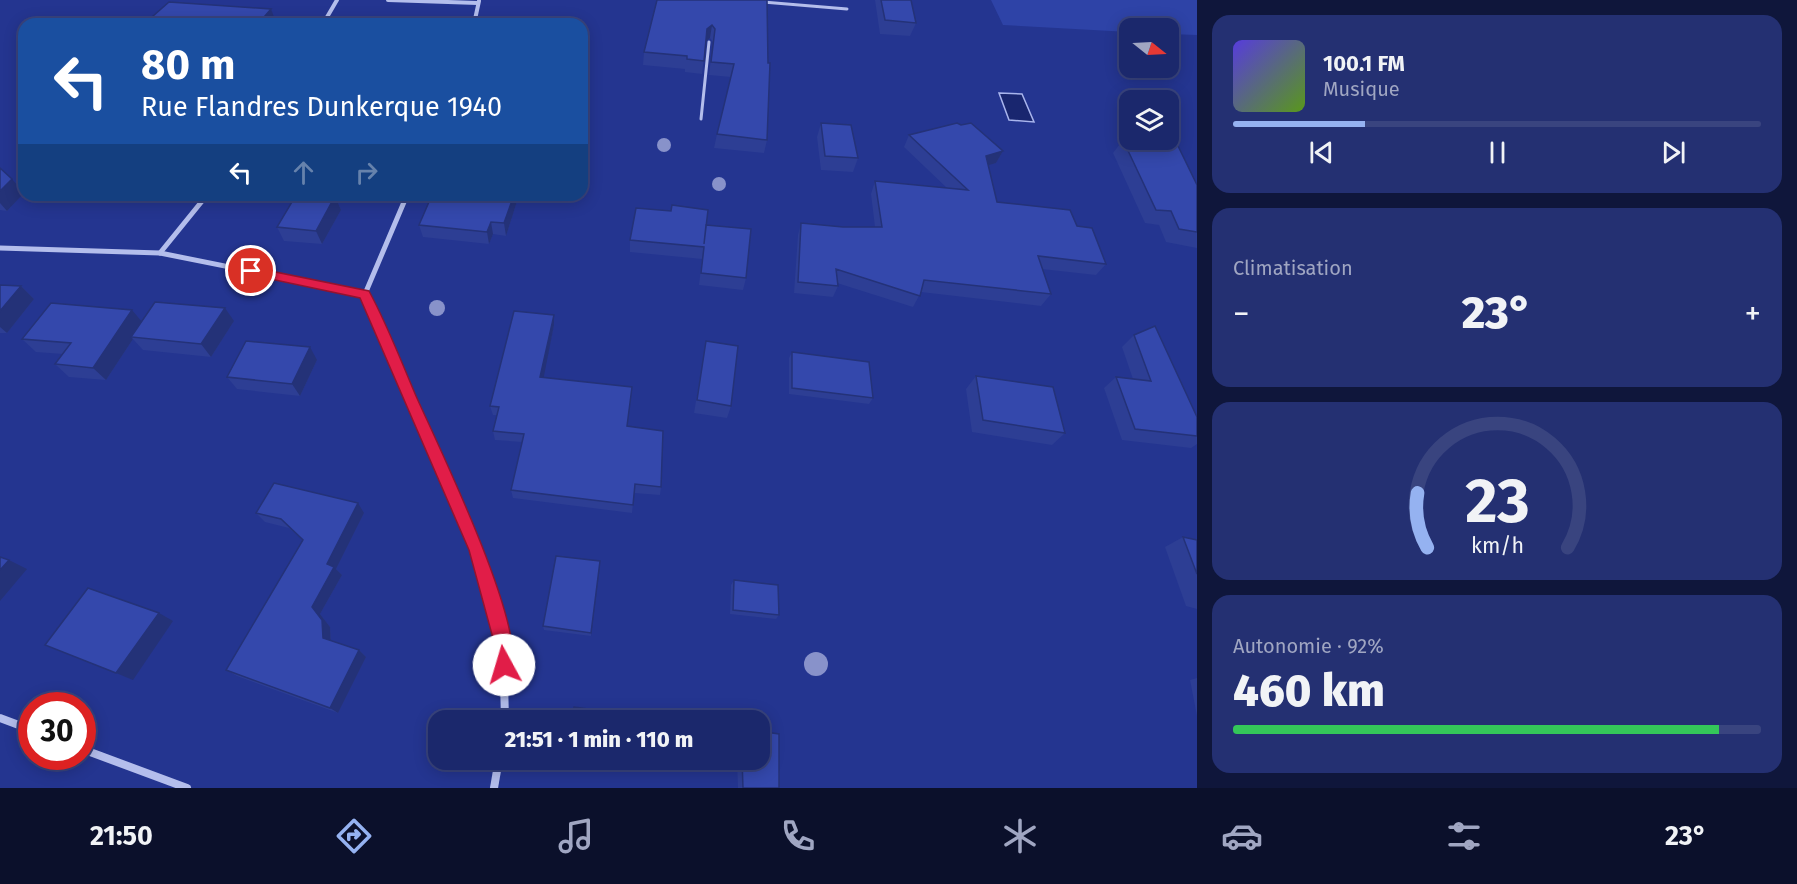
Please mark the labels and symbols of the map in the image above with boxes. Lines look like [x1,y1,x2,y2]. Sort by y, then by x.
north arrow [1119,18,1179,78]
pin [225,245,276,296]
position arrow [472,633,536,697]
speed limit sign: 30 [18,692,96,770]

